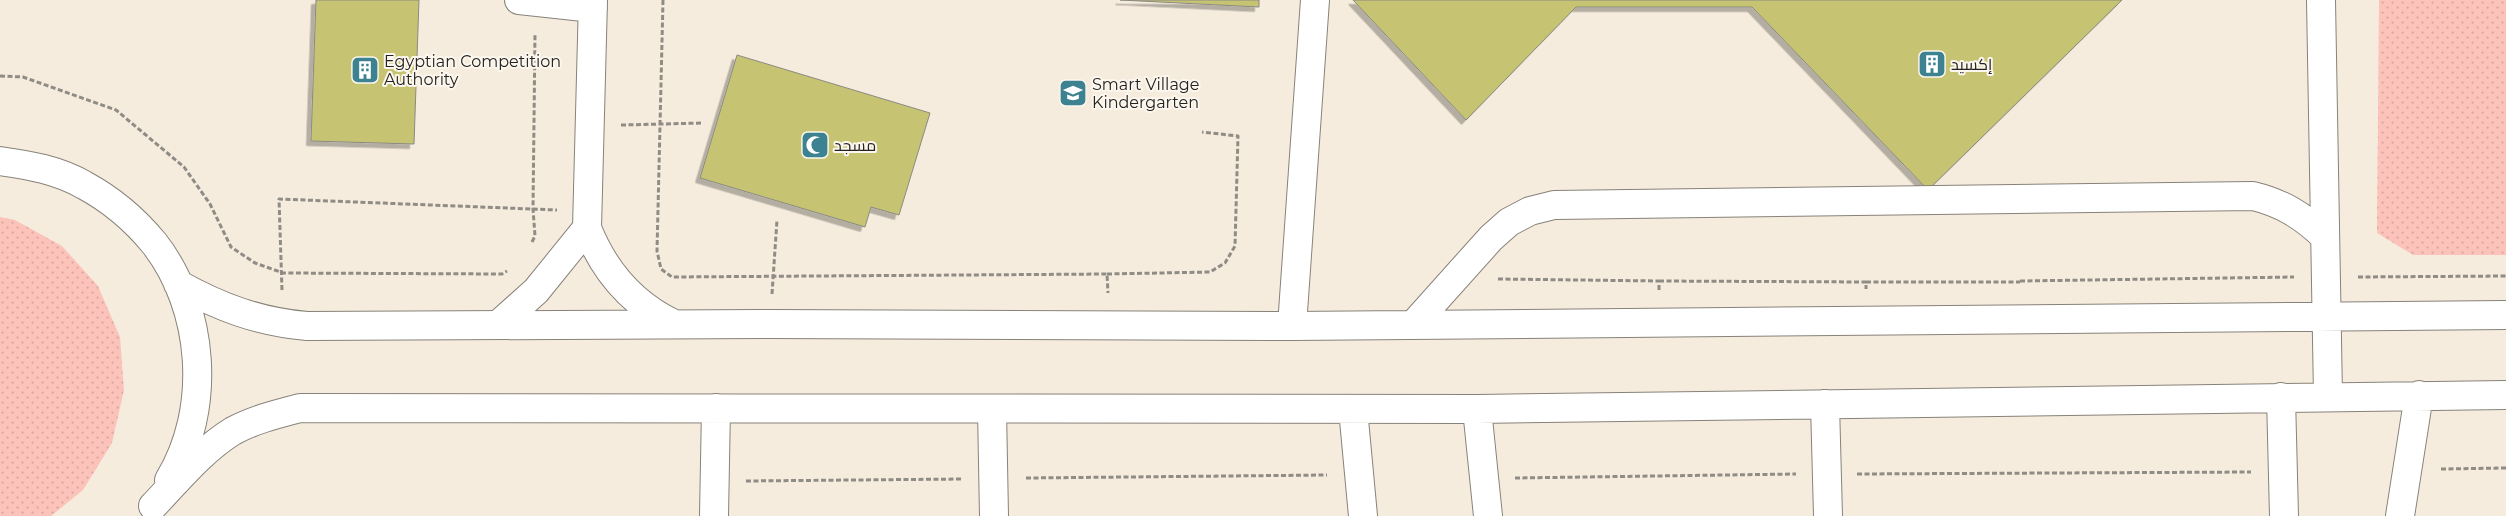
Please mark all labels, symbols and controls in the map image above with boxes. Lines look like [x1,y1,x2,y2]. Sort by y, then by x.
building icon: إكسيد [1917,49,1947,79]
place label: Egyptian Competition Authority [384,52,561,89]
building icon: Egyptian Competition Authority [350,55,380,85]
place label: إكسيد [1951,55,1992,74]
place label: Smart Village Kindergarten [1092,75,1199,112]
school or university icon: Smart Village Kindergarten [1058,78,1088,108]
mosque icon: مسجد [800,130,830,160]
place label: مسجد [834,136,876,155]

